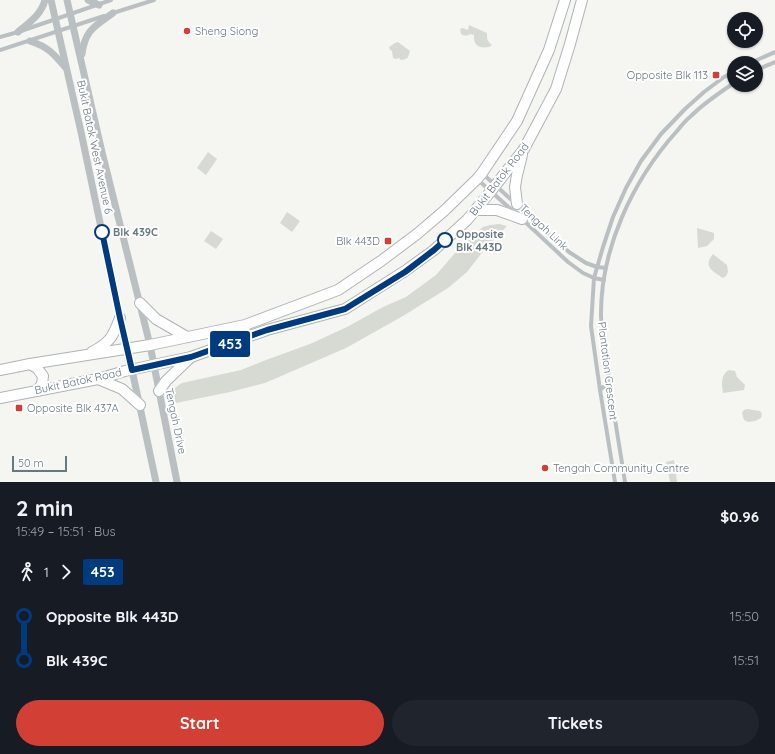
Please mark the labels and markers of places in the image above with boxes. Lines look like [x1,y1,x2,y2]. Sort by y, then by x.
place label: Sheng Siong [195,24,258,38]
marker: Sheng Siong [182,26,192,36]
place label: Opposite Blk 113 [627,68,708,82]
marker: Opposite Blk 113 [711,70,721,80]
marker: Blk 439C [94,224,110,240]
place label: Blk 439C [113,225,158,239]
place label: Opposite Blk 443D [456,227,504,254]
marker: Opposite Blk 443D [437,232,453,248]
place label: Blk 443D [336,234,380,248]
marker: Blk 443D [383,236,393,246]
place label: Opposite Blk 437A [27,401,119,415]
marker: Opposite Blk 437A [14,403,24,413]
place label: Tengah Community Centre [553,461,689,475]
marker: Tengah Community Centre [540,463,550,473]

